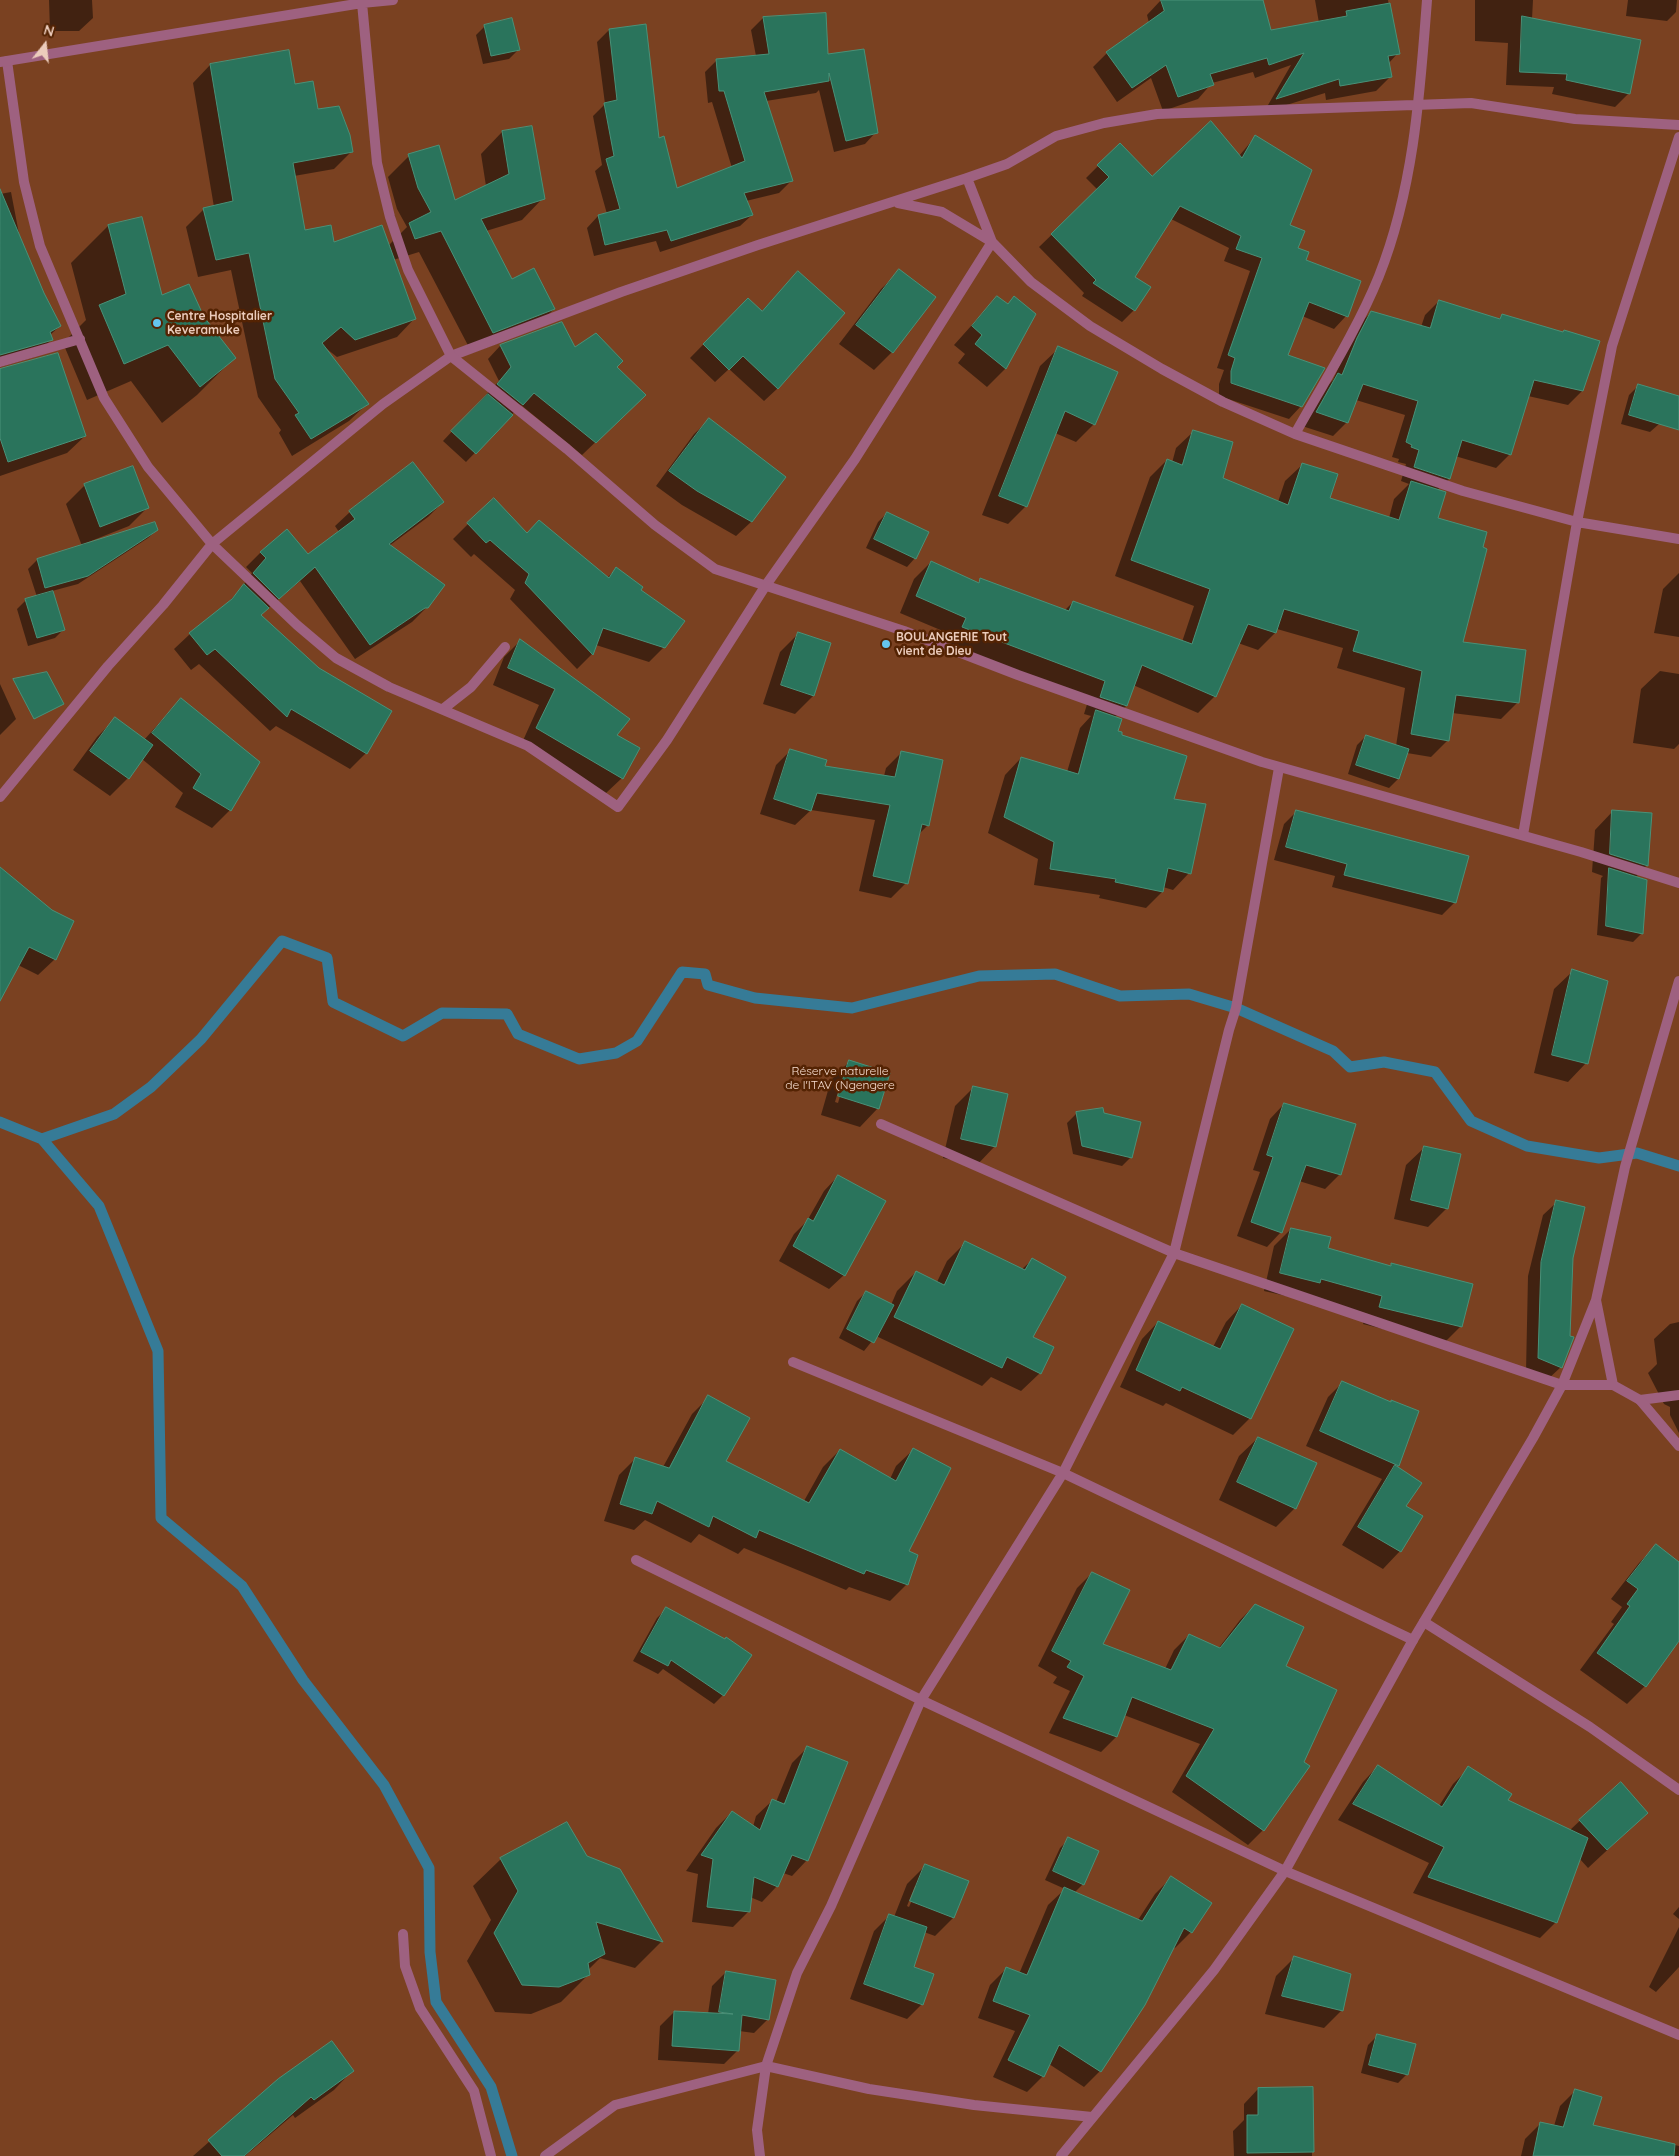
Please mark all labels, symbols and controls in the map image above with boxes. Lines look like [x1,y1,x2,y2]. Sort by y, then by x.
north arrow [20,20,70,70]
text: N [42,21,57,41]
place label: Centre Hospitalier Keveramuke [167,309,272,337]
marker: Centre Hospitalier Keveramuke [151,317,163,329]
place label: BOULANGERIE Tout vient de Dieu [896,630,1007,658]
marker: BOULANGERIE Tout vient de Dieu [880,638,892,650]
park label: Réserve naturelle de l'ITAV (Ngengere [785,1064,895,1092]

